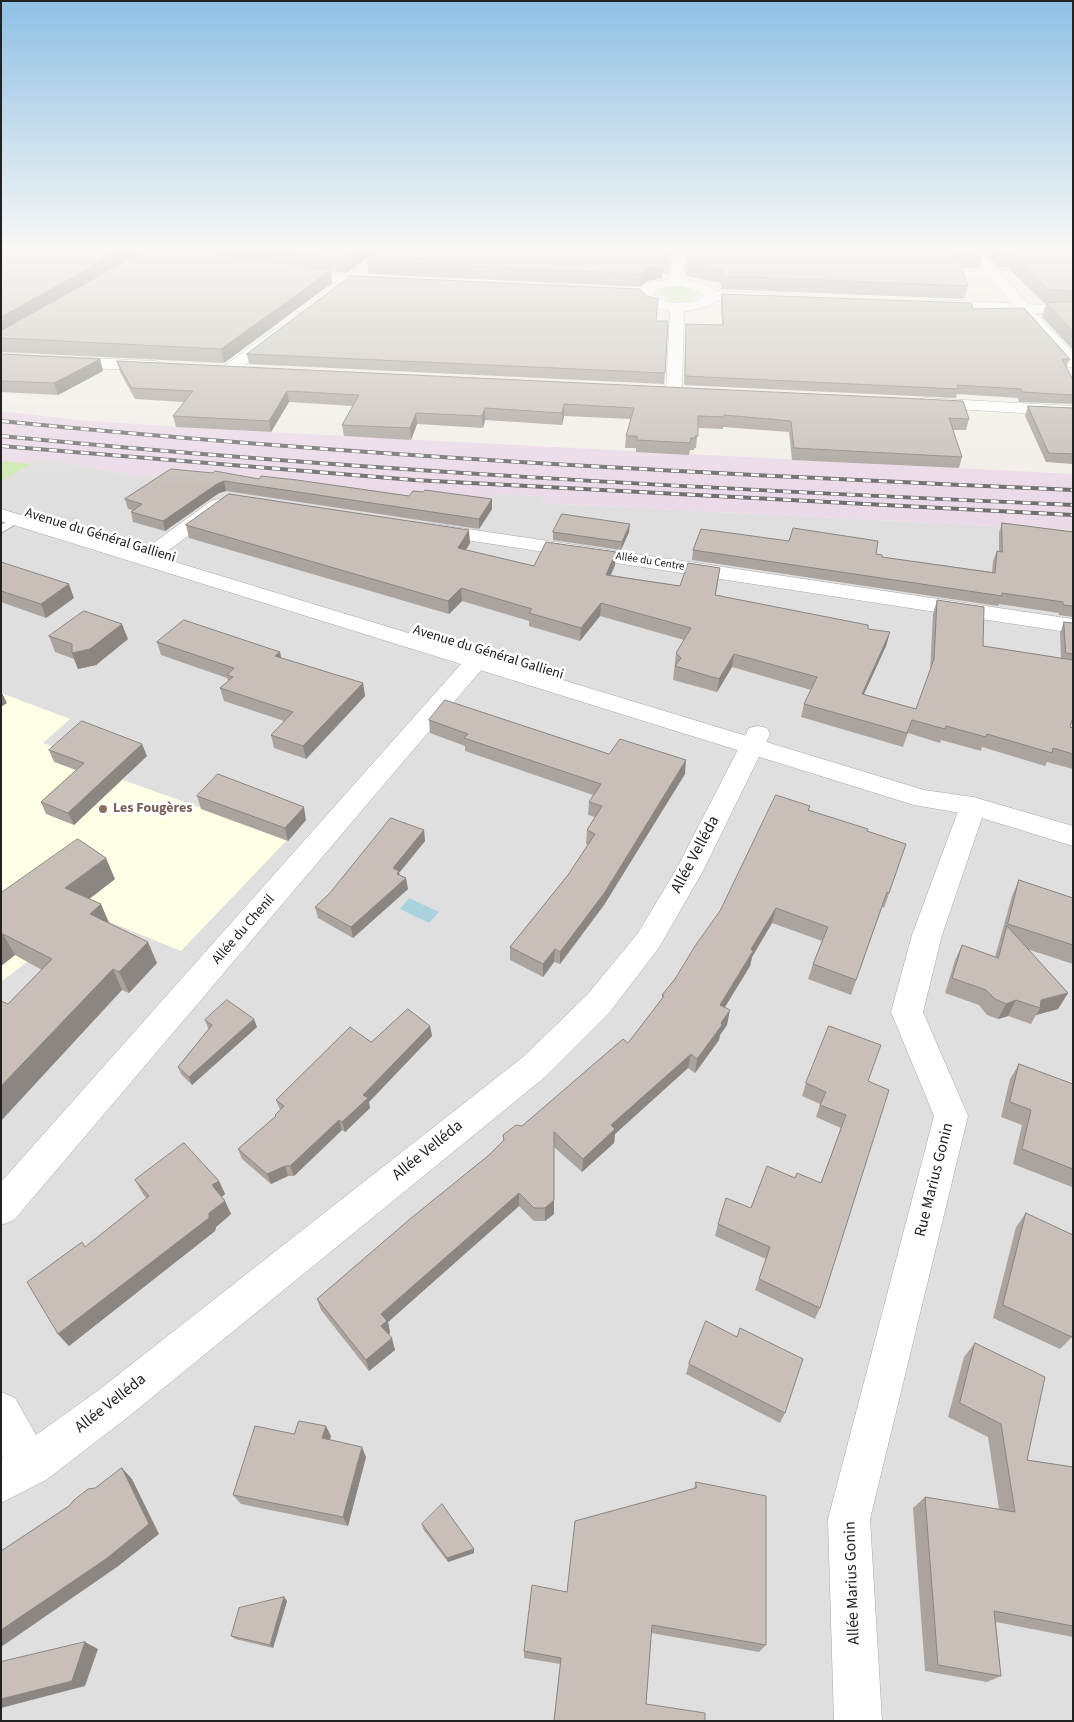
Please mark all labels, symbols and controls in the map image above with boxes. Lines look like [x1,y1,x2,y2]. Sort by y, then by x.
street label: Avenue du Général Gallieni [23,505,177,567]
street label: Allée du Centre [615,550,685,574]
street label: Avenue du Général Gallieni [411,622,565,684]
place label: Les Fougères [113,801,192,817]
marker: Les Fougères [97,803,109,815]
street label: Allée Velléda [668,813,724,897]
street label: Allée du Chenil [209,892,279,968]
street label: Allée Velléda [389,1117,467,1185]
street label: Rue Marius Gonin [912,1121,958,1239]
street label: Allée Velléda [72,1370,150,1438]
street label: Allée Marius Gonin [841,1521,865,1645]

